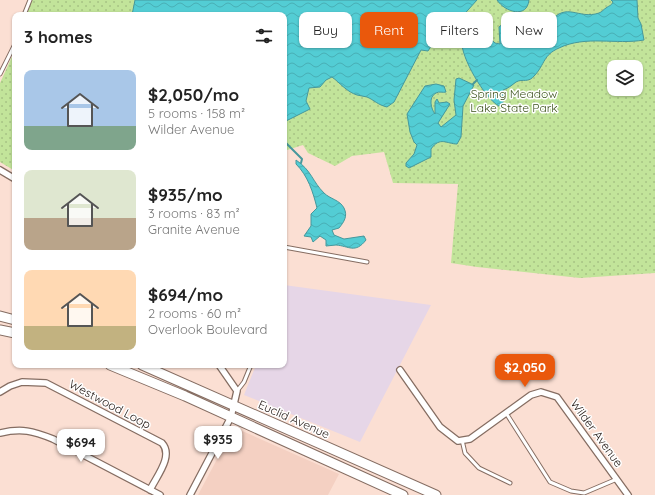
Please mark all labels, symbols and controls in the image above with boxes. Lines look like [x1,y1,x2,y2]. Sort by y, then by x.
chip: Buy [299,12,352,48]
chip: Rent [360,12,418,48]
chip: Filters [426,12,493,48]
chip: New [501,12,557,48]
icon: filters [253,25,275,47]
text: 3 homes [24,26,92,47]
map controls [607,60,643,96]
button: layers [607,60,643,96]
text: $2,050/mo [148,84,239,105]
icon: home [56,86,104,134]
park label: Spring Meadow Lake State Park [470,86,558,115]
text: 5 rooms · 158 m² [148,105,245,121]
text: Wilder Avenue [148,121,234,137]
text: $935/mo [148,184,223,205]
icon: home [56,186,104,234]
text: 3 rooms · 83 m² [148,205,240,221]
text: Granite Avenue [148,221,240,237]
text: $694/mo [148,284,223,305]
icon: home [56,286,104,334]
text: 2 rooms · 60 m² [148,305,241,321]
text: Overlook Boulevard [148,321,267,337]
pin: $2,050 [492,354,558,388]
text: $2,050 [504,359,546,375]
street label: Westwood Loop [66,376,154,432]
street label: Wilder Avenue [567,396,627,470]
street label: Euclid Avenue [256,397,332,442]
pin: $935 [194,426,242,460]
pin: $694 [57,429,105,463]
text: $935 [203,431,233,447]
text: $694 [66,434,96,450]

